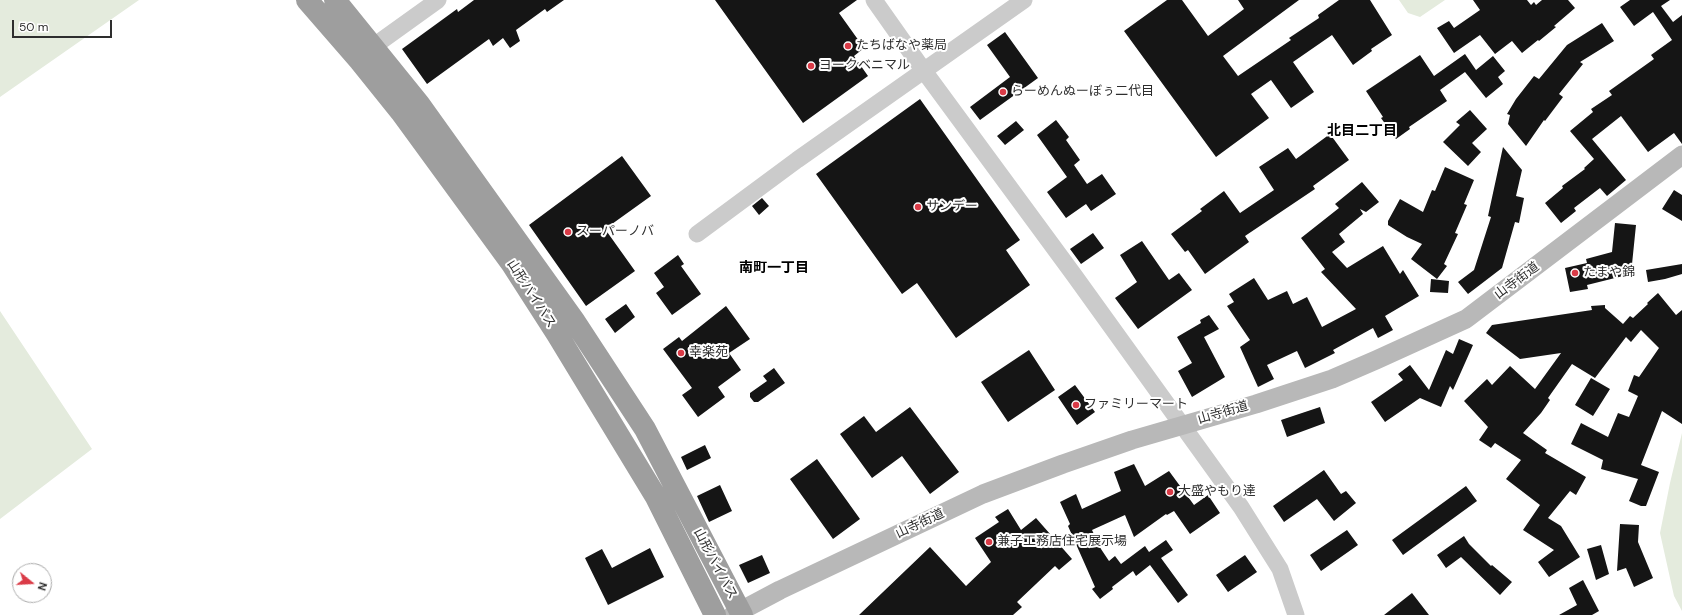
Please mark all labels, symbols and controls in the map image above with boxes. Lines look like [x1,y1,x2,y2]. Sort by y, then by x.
scale bar [14,12,114,38]
text: 50 m [19,19,48,35]
place label: たちばなや薬局 [856,38,947,54]
marker: たちばなや薬局 [843,41,853,51]
place label: ヨークベニマル [819,58,910,74]
marker: ヨークベニマル [806,61,816,71]
place label: らーめんぬーぼぅ二代目 [1011,84,1154,100]
marker: らーめんぬーぼぅ二代目 [998,87,1008,97]
district label: 北目二丁目 [1327,123,1397,139]
place label: サンデー [926,199,978,215]
marker: サンデー [913,202,923,212]
place label: スーパーノバ [576,224,654,240]
marker: スーパーノバ [563,227,573,237]
street label: 山形バイパス [503,257,559,331]
street label: 山寺街道 [1492,259,1542,303]
district label: 南町一丁目 [739,260,809,276]
place label: たまや錦 [1583,265,1635,281]
marker: たまや錦 [1570,268,1580,278]
place label: 幸楽苑 [689,345,728,361]
marker: 幸楽苑 [676,348,686,358]
place label: ファミリーマート [1084,397,1188,413]
street label: 山寺街道 [1196,398,1250,428]
marker: ファミリーマート [1071,400,1081,410]
place label: 大盛やもり達 [1178,484,1256,500]
marker: 大盛やもり達 [1165,487,1175,497]
street label: 山寺街道 [893,506,947,542]
street label: 山形バイパス [690,526,740,602]
place label: 兼子工務店住宅展示場 [997,534,1127,550]
marker: 兼子工務店住宅展示場 [984,537,994,547]
north arrow [12,563,52,603]
text: N [35,580,50,592]

